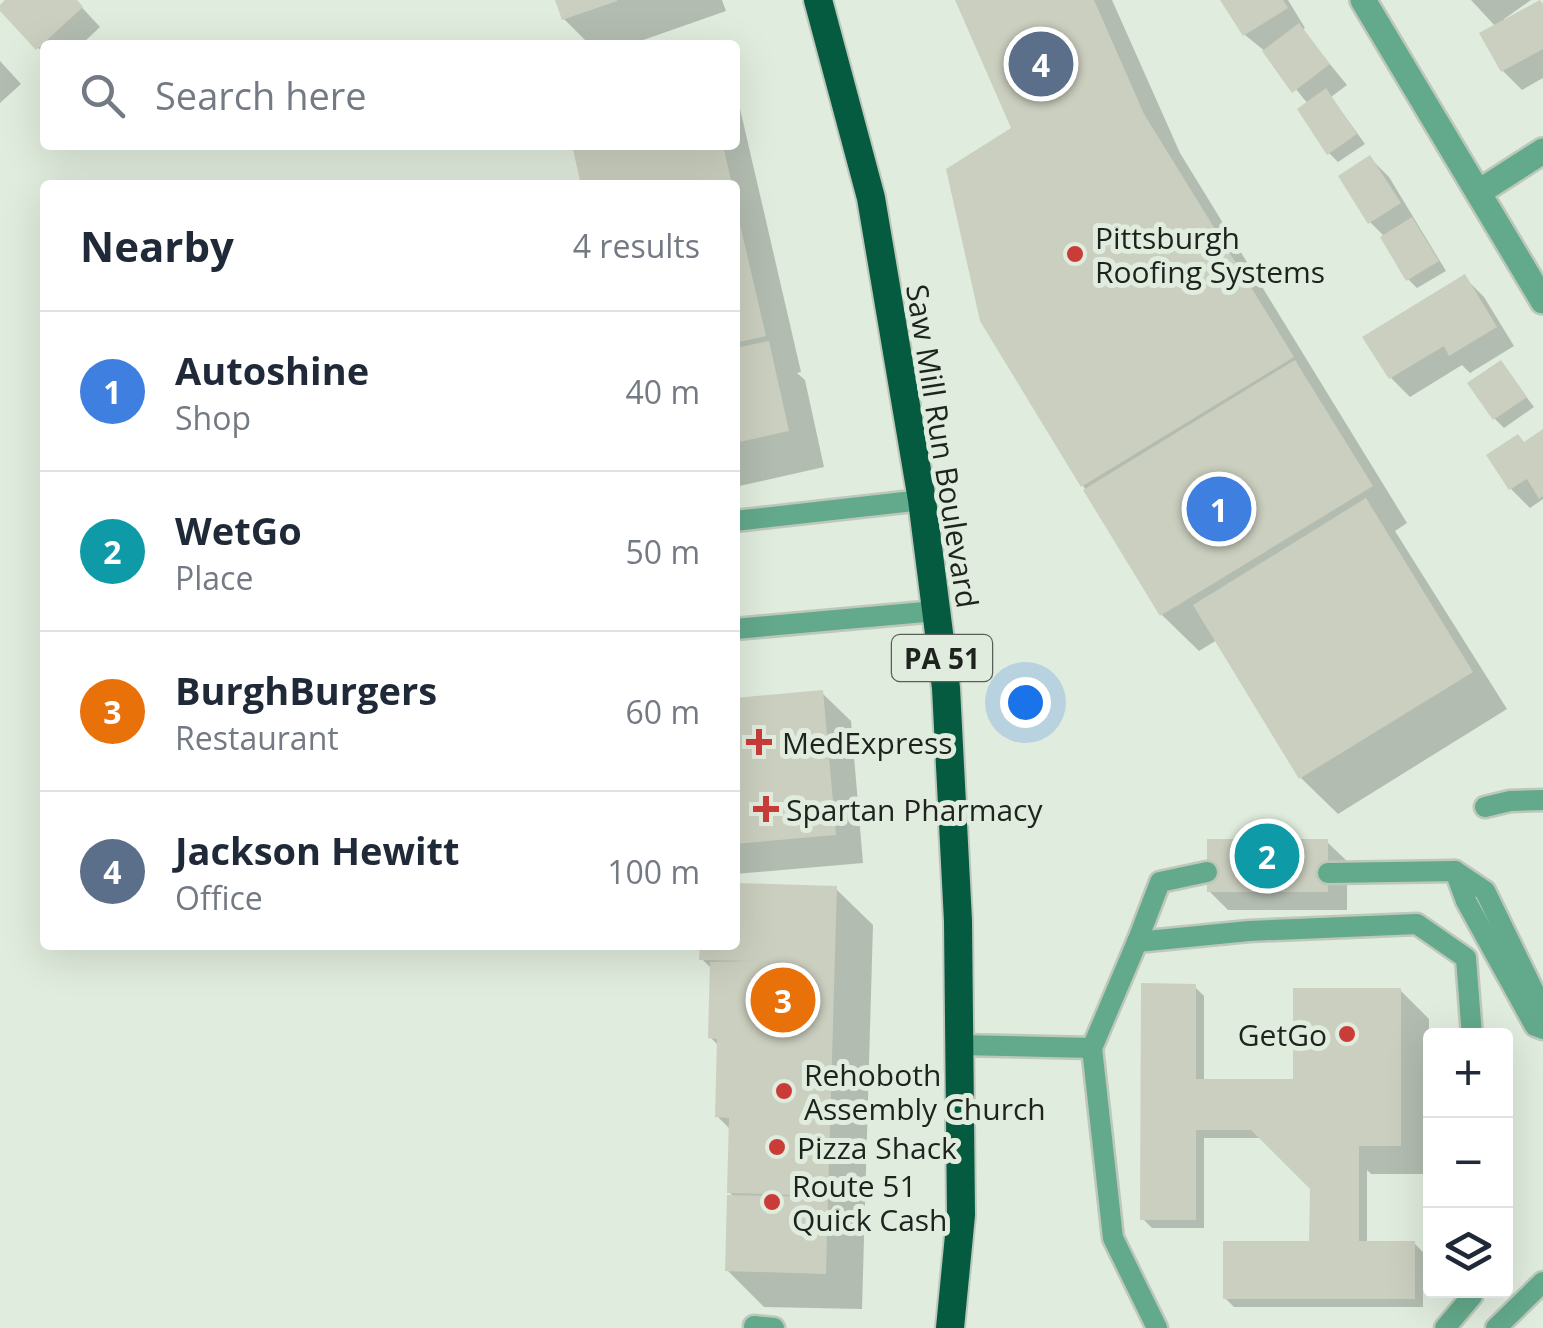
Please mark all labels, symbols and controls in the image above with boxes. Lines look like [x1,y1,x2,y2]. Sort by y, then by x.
pin: 4 [1008,27,1074,102]
search box [40,40,740,150]
icon: search [75,68,130,123]
text: Search here [155,69,367,121]
text: Nearby [80,217,234,274]
place label: Pittsburgh Roofing Systems [1095,217,1325,292]
text: 4 results [573,224,700,267]
marker: Pittsburgh Roofing Systems [1064,243,1086,265]
street label: Saw Mill Run Boulevard [897,281,989,611]
text: Autoshine [175,344,369,396]
text: 1 [103,370,122,413]
text: 40 m [625,370,700,413]
text: Shop [175,396,251,439]
pin: 1 [1186,472,1252,546]
text: WetGo [175,504,302,556]
text: 2 [103,530,122,573]
text: 50 m [625,530,700,573]
text: Place [175,556,253,599]
road number: PA 51 [892,635,992,681]
text: BurghBurgers [175,664,437,716]
your location [1000,677,1051,728]
text: 3 [103,690,122,733]
text: 60 m [625,690,700,733]
text: Restaurant [175,716,339,759]
place label: MedExpress [782,722,953,763]
marker: MedExpress [746,729,772,755]
place label: Spartan Pharmacy [786,789,1043,830]
marker: Spartan Pharmacy [755,798,777,820]
pin: 2 [1234,818,1300,894]
text: Jackson Hewitt [175,824,460,876]
text: 4 [103,850,122,893]
text: 100 m [607,850,700,893]
text: Office [175,876,263,919]
pin: 3 [750,962,816,1038]
place label: GetGo [1238,1014,1327,1055]
marker: GetGo [1336,1023,1358,1045]
map controls [1423,1028,1513,1298]
button: + [1423,1028,1513,1118]
place label: Rehoboth Assembly Church [804,1054,1046,1129]
marker: Rehoboth Assembly Church [773,1080,795,1102]
button: − [1423,1118,1513,1208]
place label: Pizza Shack [797,1127,957,1168]
marker: Pizza Shack [766,1136,788,1158]
place label: Route 51 Quick Cash [792,1165,948,1240]
marker: Route 51 Quick Cash [761,1191,783,1213]
button: layers [1423,1208,1513,1298]

